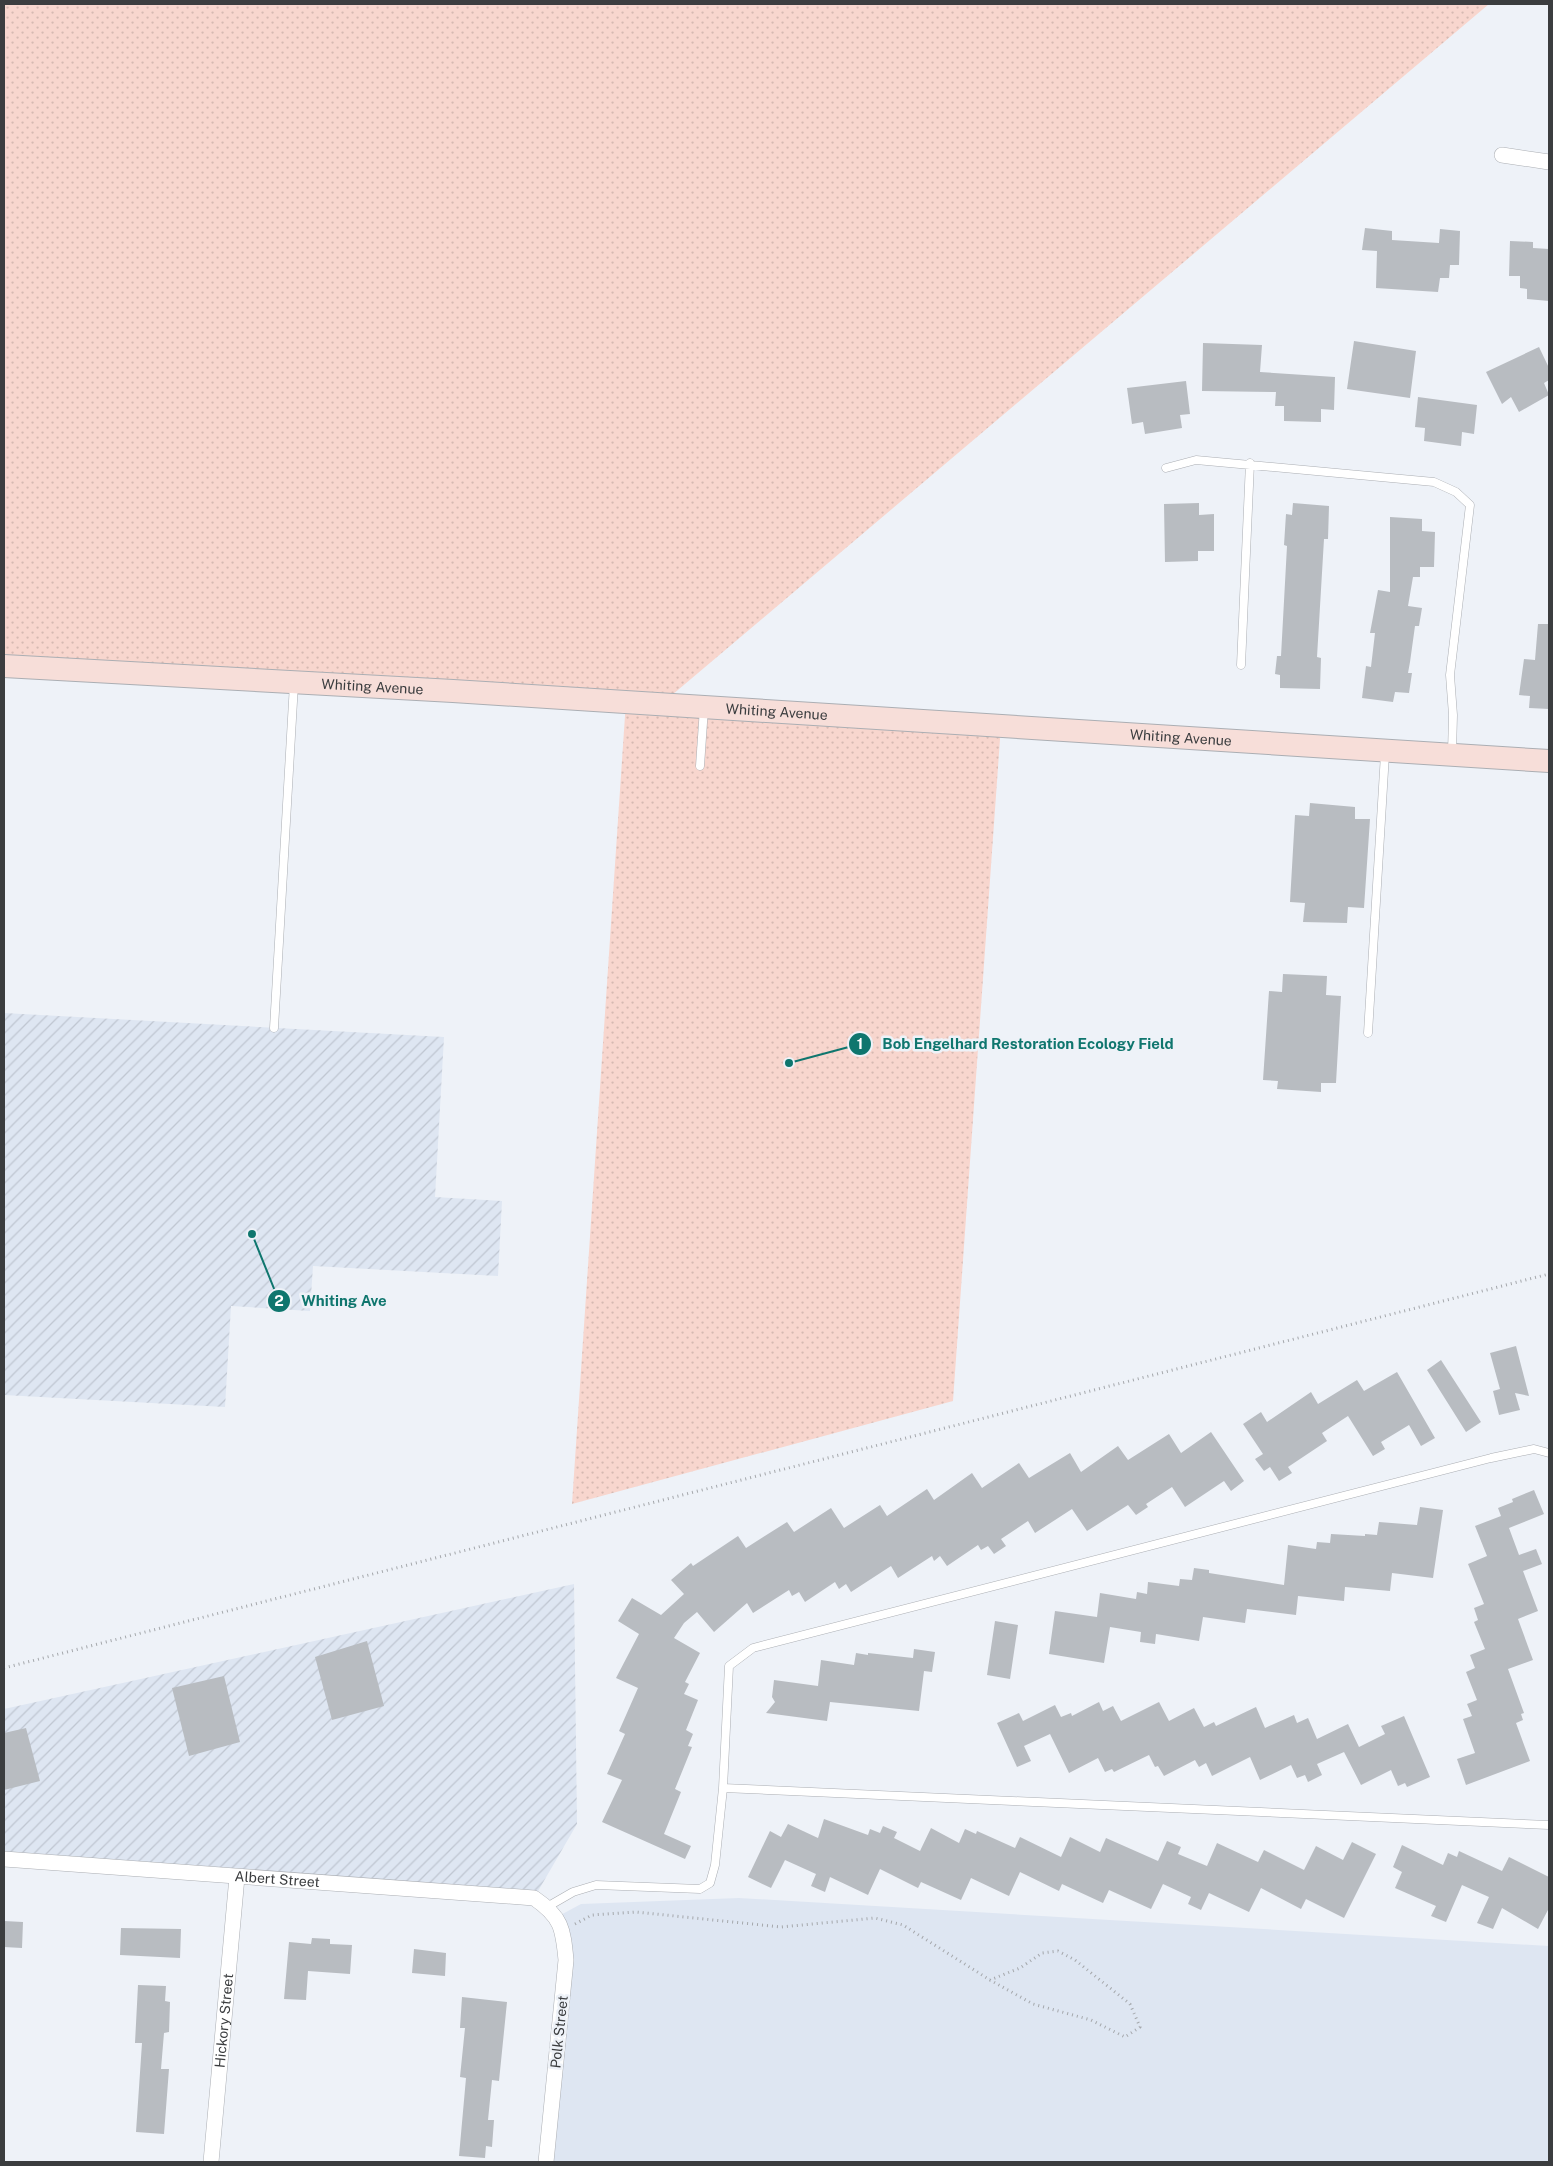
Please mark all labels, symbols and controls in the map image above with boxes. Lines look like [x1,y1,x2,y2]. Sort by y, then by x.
street label: Whiting Avenue [321,676,424,697]
street label: Whiting Avenue [725,700,828,723]
street label: Whiting Avenue [1129,726,1232,749]
callout: Bob Engelhard Restoration Ecology Field [847,1029,1184,1059]
text: 1 [857,1035,863,1052]
text: Bob Engelhard Restoration Ecology Field [882,1035,1174,1052]
callout: Whiting Ave [266,1286,397,1316]
text: 2 [274,1292,284,1309]
text: Whiting Ave [301,1292,387,1309]
street label: Albert Street [234,1868,320,1890]
street label: Hickory Street [212,1973,236,2068]
street label: Polk Street [547,1995,571,2069]

